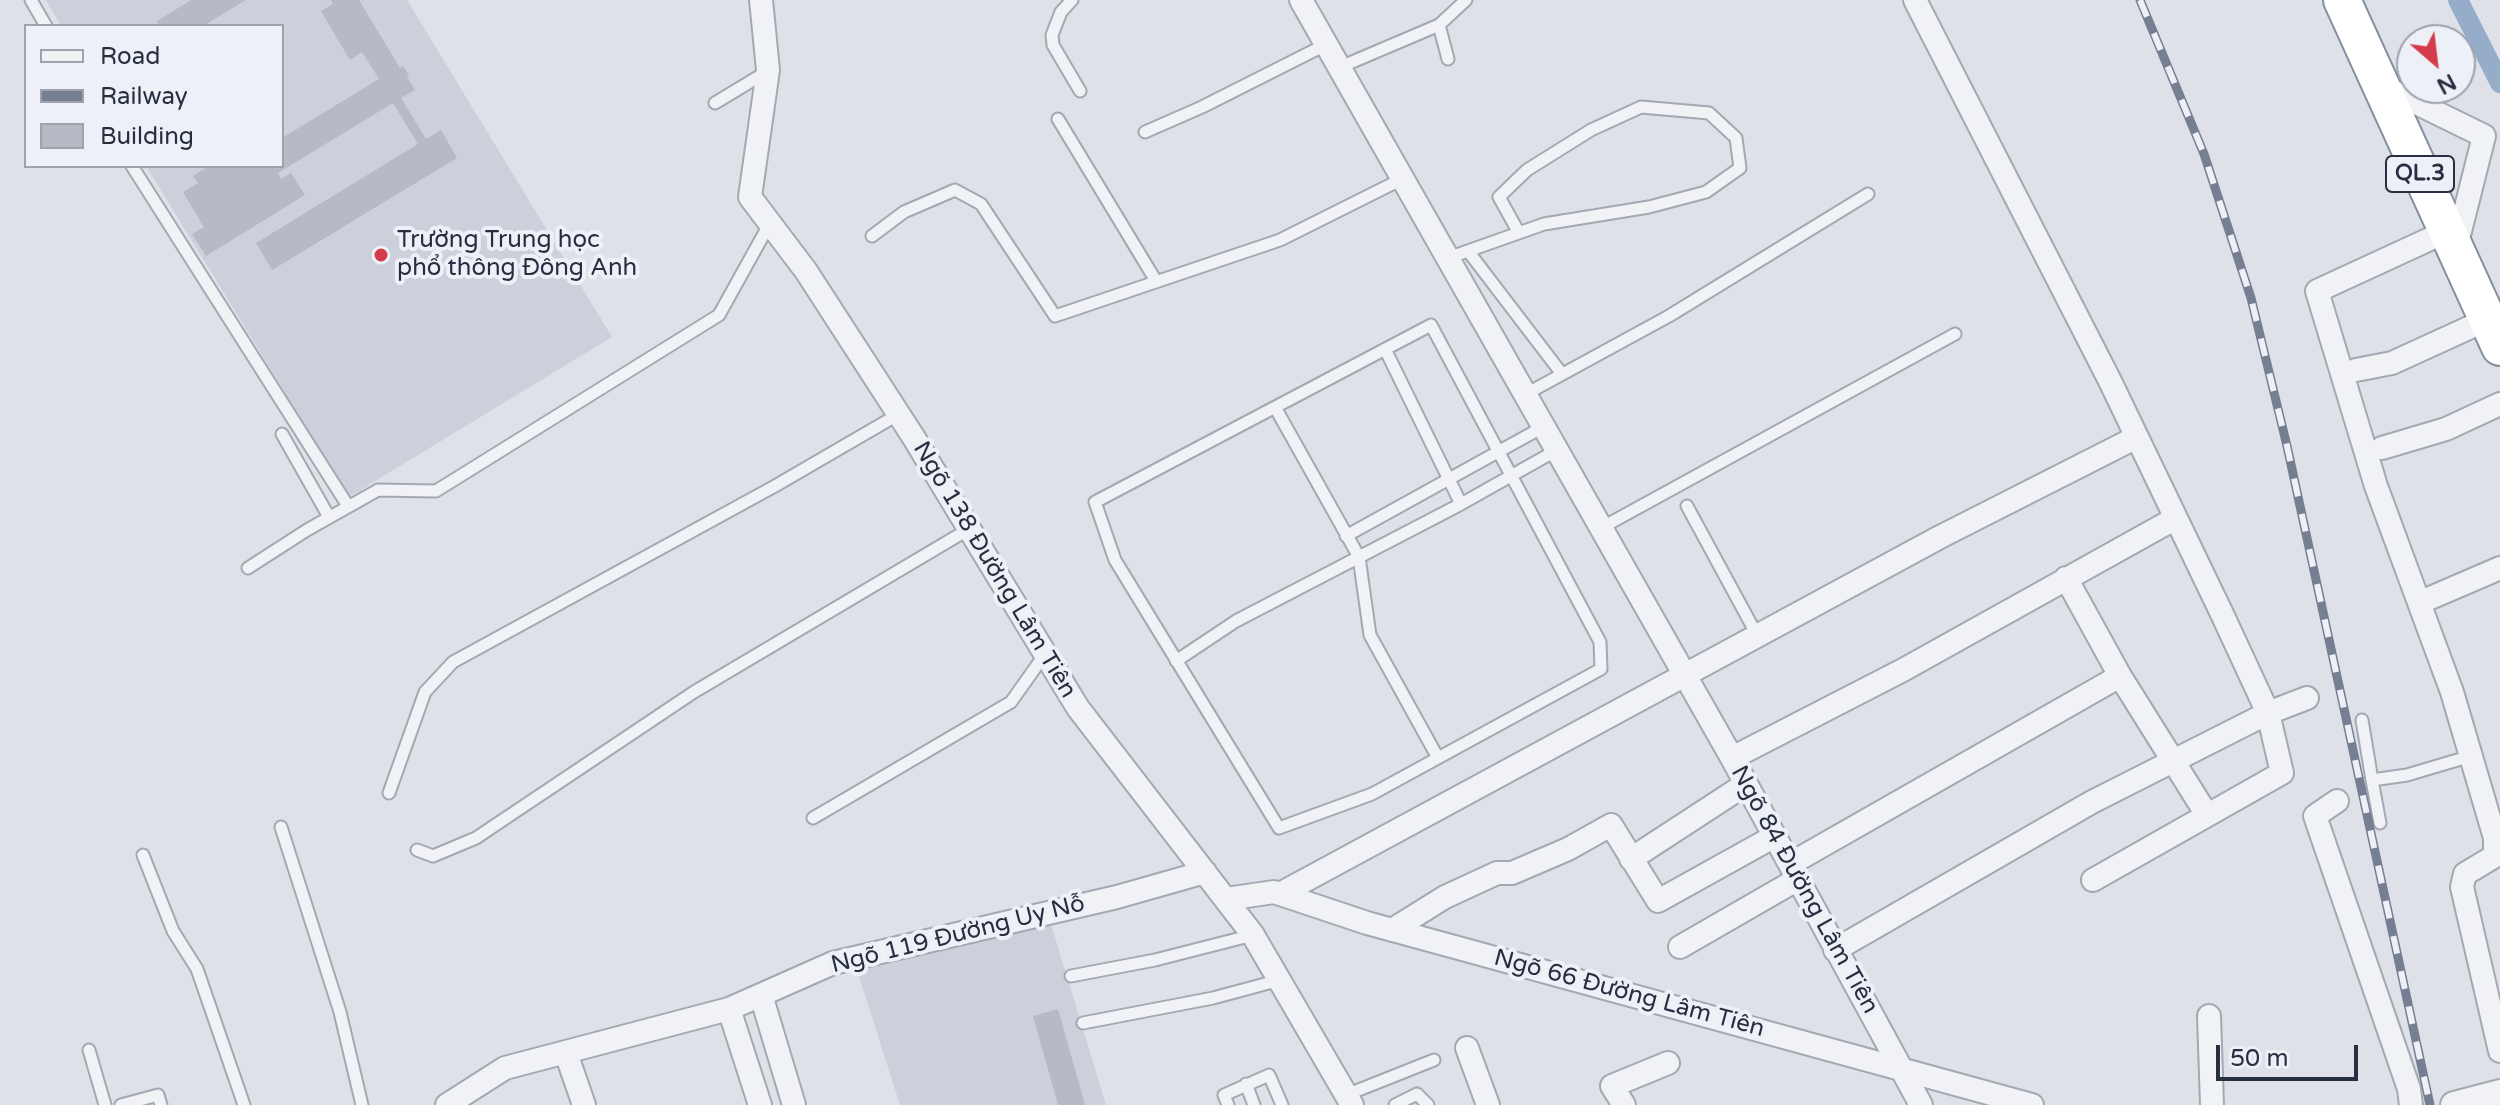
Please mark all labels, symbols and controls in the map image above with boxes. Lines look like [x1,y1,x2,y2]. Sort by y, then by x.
legend [24,24,284,168]
north arrow [2396,24,2476,104]
text: Road [100,42,160,71]
text: N [2432,68,2460,99]
text: Railway [100,82,188,111]
text: Building [100,122,194,151]
road number: QL.3 [2386,156,2454,192]
place label: Trường Trung học phổ thông Đông Anh [397,227,637,283]
marker: Trường Trung học phổ thông Đông Anh [372,246,390,264]
street label: Ngõ 138 Đường Lâm Tiên [906,437,1082,703]
street label: Ngõ 84 Đường Lâm Tiên [1724,761,1884,1019]
street label: Ngõ 119 Đường Uy Nỗ [828,890,1088,980]
street label: Ngõ 66 Đường Lâm Tiên [1491,944,1767,1044]
scale bar [2220,1029,2362,1079]
text: 50 m [2230,1044,2288,1073]

